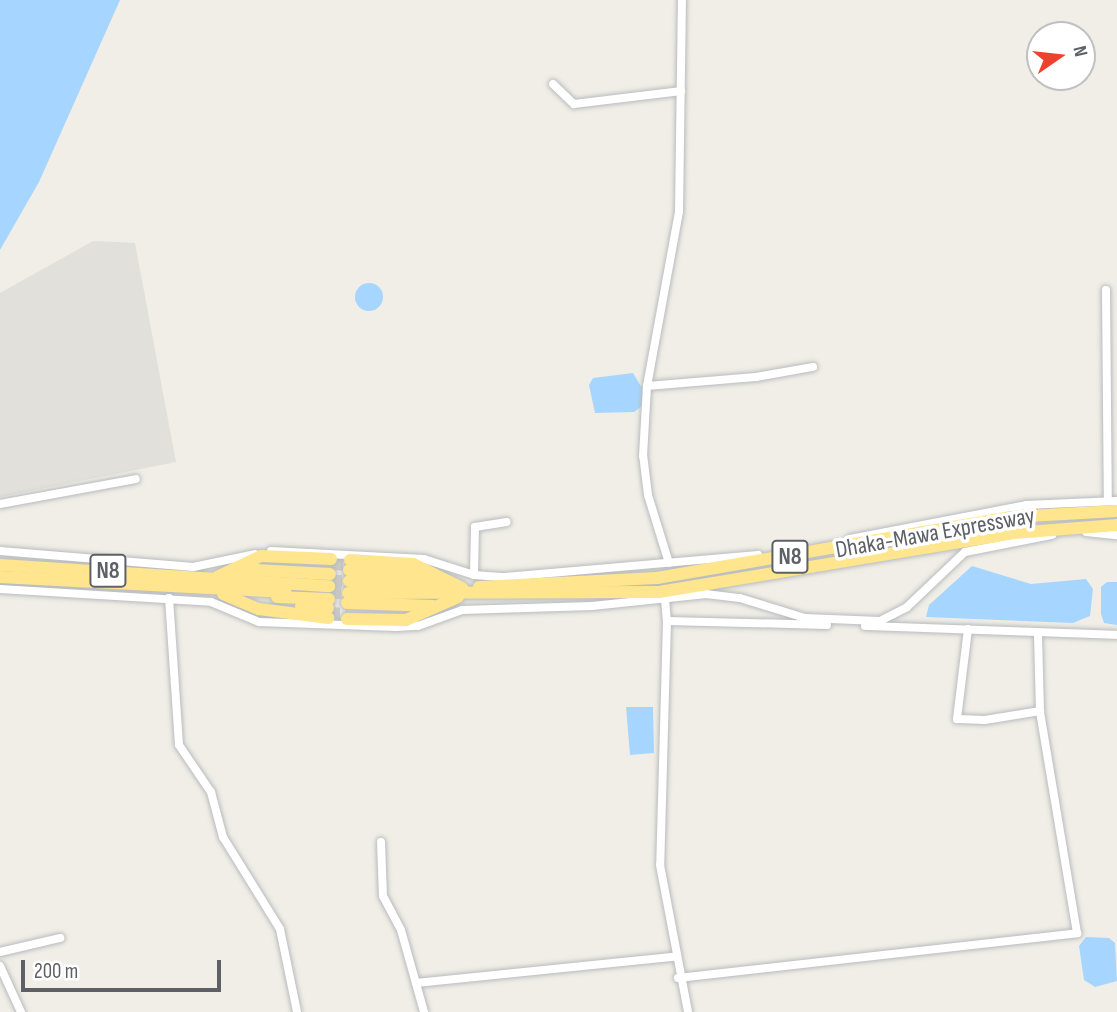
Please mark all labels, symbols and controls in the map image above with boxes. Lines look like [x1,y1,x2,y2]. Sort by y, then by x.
north arrow [1026,21,1096,91]
text: N [1068,44,1092,59]
street label: Dhaka-Mawa Expressway [833,501,1037,565]
road number: N8 [771,538,809,576]
road number: N8 [89,552,127,590]
scale bar [24,946,224,990]
text: 200 m [34,959,78,984]

